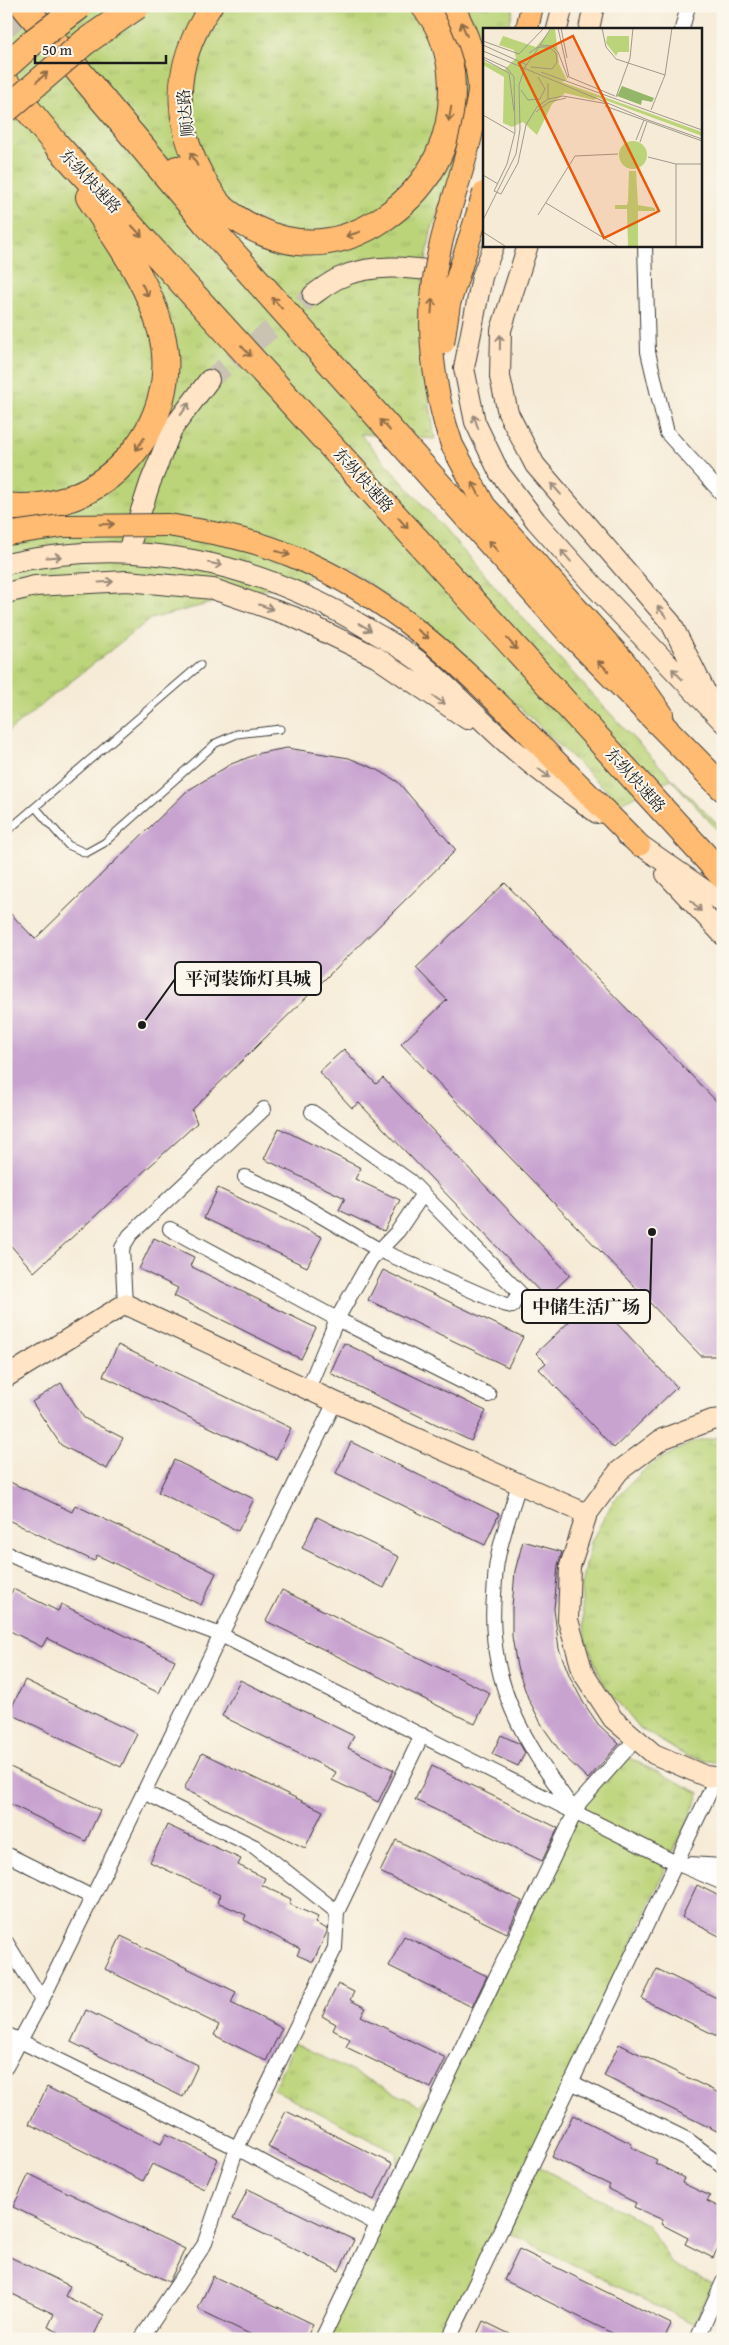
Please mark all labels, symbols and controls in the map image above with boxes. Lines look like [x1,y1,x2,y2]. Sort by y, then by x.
one-way arrow [459,22,468,37]
inset map [483,28,702,246]
scale bar [35,32,166,64]
text: 50 m [42,39,73,60]
one-way arrow [36,71,49,83]
street label: 顺达路 [171,88,199,138]
one-way arrow [445,106,455,122]
street label: 东纵快速路 [55,144,127,218]
one-way arrow [189,151,199,166]
one-way arrow [131,225,143,238]
one-way arrow [346,230,362,240]
one-way arrow [141,282,150,297]
one-way arrow [271,297,282,310]
one-way arrow [428,298,437,314]
one-way arrow [496,334,505,350]
one-way arrow [240,345,252,358]
one-way arrow [180,403,191,416]
one-way arrow [471,415,480,430]
one-way arrow [379,418,390,431]
one-way arrow [135,437,146,451]
street label: 东纵快速路 [328,442,400,518]
one-way arrow [470,482,480,496]
one-way arrow [551,483,562,496]
one-way arrow [397,517,408,530]
one-way arrow [99,520,115,529]
one-way arrow [487,539,499,552]
one-way arrow [275,548,291,558]
one-way arrow [561,549,572,562]
one-way arrow [46,552,62,561]
one-way arrow [207,560,223,570]
one-way arrow [98,578,114,587]
one-way arrow [257,603,273,612]
one-way arrow [656,606,667,619]
one-way arrow [357,622,371,632]
one-way arrow [416,629,430,639]
one-way arrow [506,637,518,650]
one-way arrow [597,660,609,672]
one-way arrow [671,668,683,681]
one-way arrow [432,695,446,705]
street label: 东纵快速路 [600,742,672,818]
one-way arrow [537,768,550,779]
one-way arrow [690,900,702,913]
callout: 平河装饰灯具城 [175,962,321,995]
text: 平河装饰灯具城 [185,965,311,992]
callout: 中储生活广场 [522,1290,650,1323]
text: 中储生活广场 [532,1293,640,1320]

